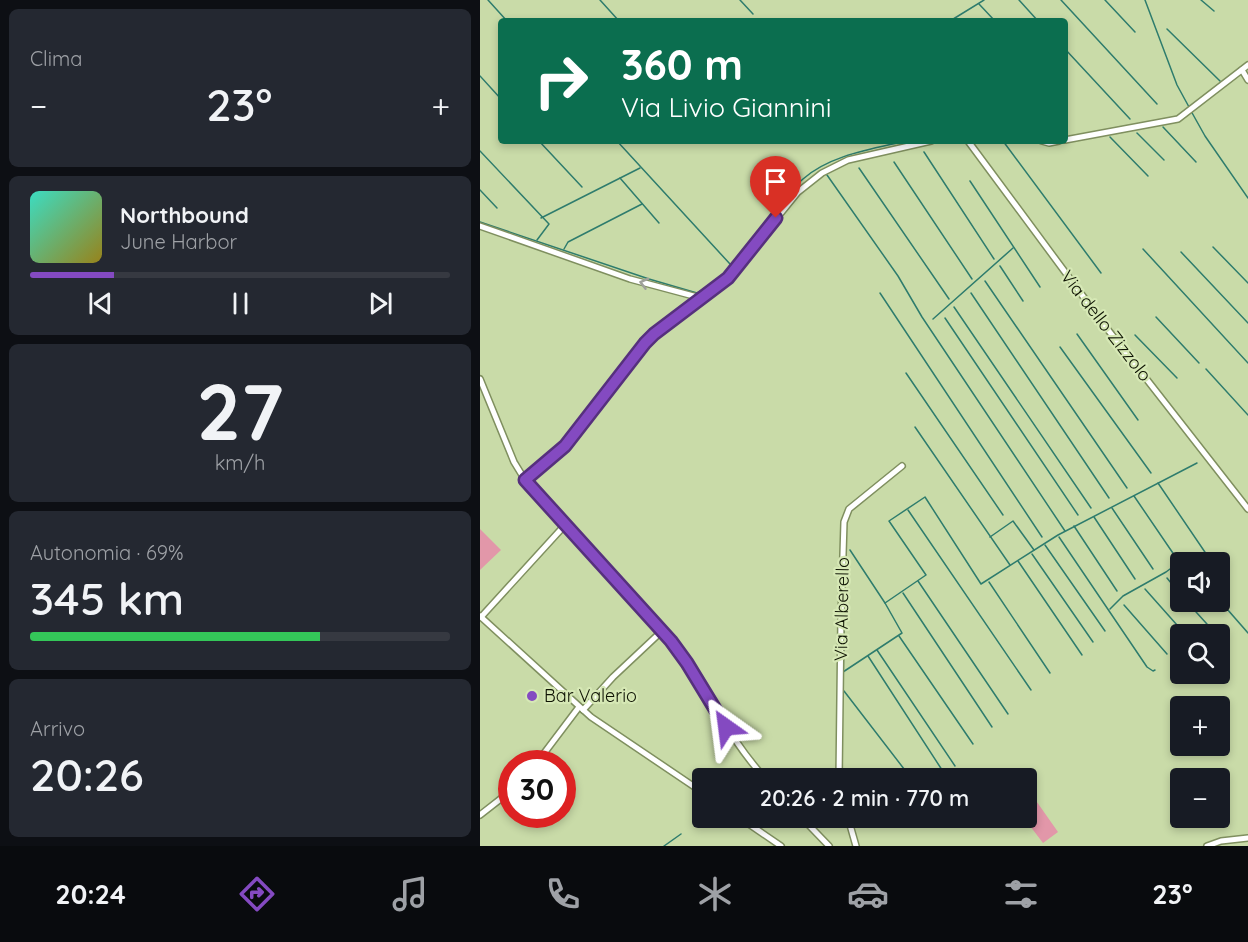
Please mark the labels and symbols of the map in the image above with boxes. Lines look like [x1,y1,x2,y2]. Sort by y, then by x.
pin [750,156,801,218]
street label: Via dello Zizzolo [1056,265,1157,386]
one-way arrow [639,278,650,290]
street label: Via Alberello [829,557,854,661]
place label: Bar Valerio [544,684,637,707]
marker: Bar Valerio [525,689,539,703]
position arrow [694,695,758,759]
speed limit sign: 30 [498,750,576,828]

